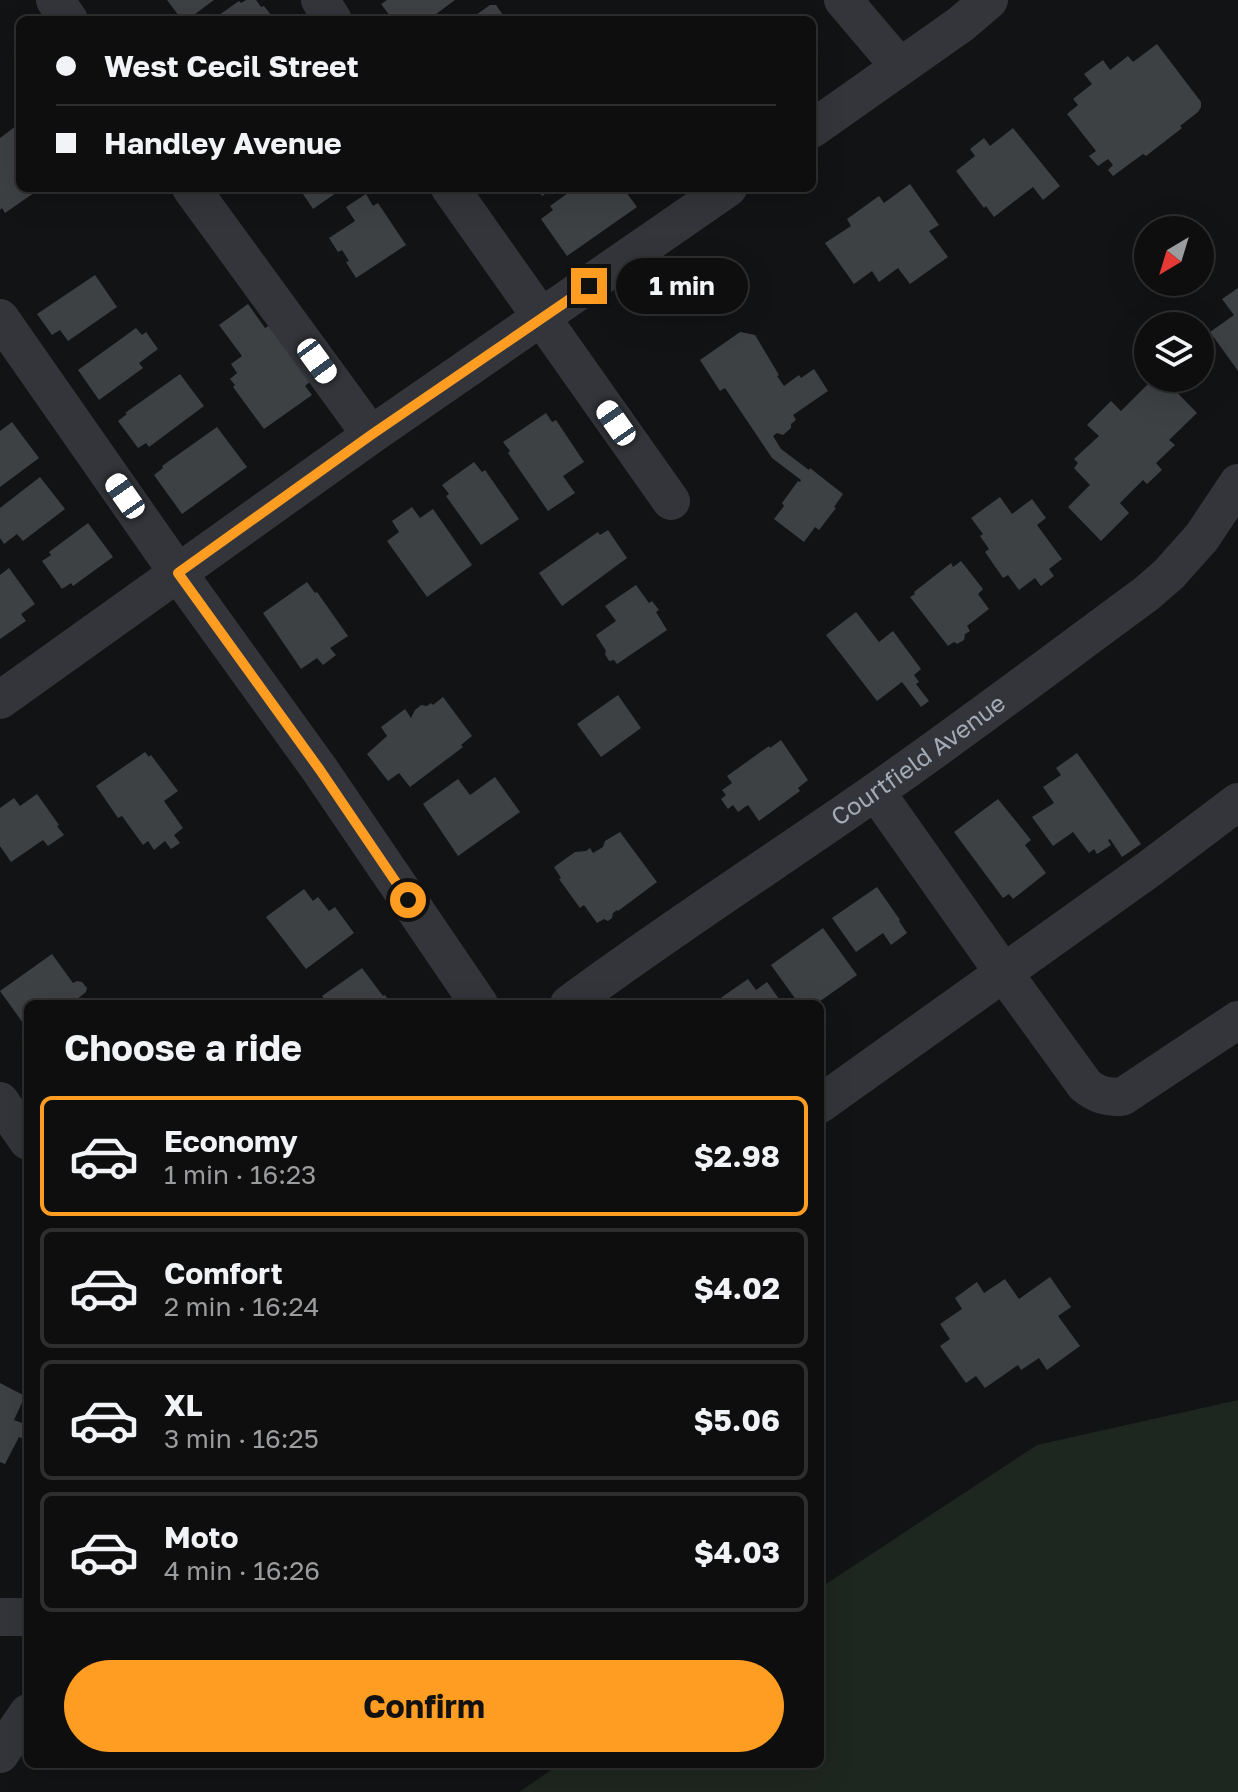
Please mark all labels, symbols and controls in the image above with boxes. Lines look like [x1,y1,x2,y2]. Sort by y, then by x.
text: West Cecil Street [104,48,359,84]
text: Handley Avenue [104,125,342,161]
north arrow [1134,216,1214,296]
map controls [1134,216,1214,392]
callout: 1 min [617,258,749,314]
route end [571,268,607,304]
text: 1 min [649,270,715,301]
button: layers [1134,312,1214,392]
car [293,335,341,387]
car [592,396,640,450]
car [101,469,149,523]
street label: Courtfield Avenue [825,687,1010,831]
route start [390,882,426,918]
text: Choose a ride [64,1026,302,1069]
icon: car [68,1120,140,1192]
text: Economy [164,1123,298,1159]
text: $2.98 [694,1138,780,1174]
text: 1 min · 16:23 [164,1159,316,1190]
icon: car [68,1252,140,1324]
text: Comfort [164,1255,283,1291]
text: $4.02 [694,1270,780,1306]
text: 2 min · 16:24 [164,1291,319,1322]
icon: car [68,1384,140,1456]
text: XL [164,1387,203,1423]
text: $5.06 [693,1402,780,1438]
text: 3 min · 16:25 [164,1423,319,1454]
icon: car [68,1516,140,1588]
text: Moto [164,1519,239,1555]
text: $4.03 [694,1534,780,1570]
text: 4 min · 16:26 [164,1555,320,1586]
button: Confirm [64,1660,784,1752]

